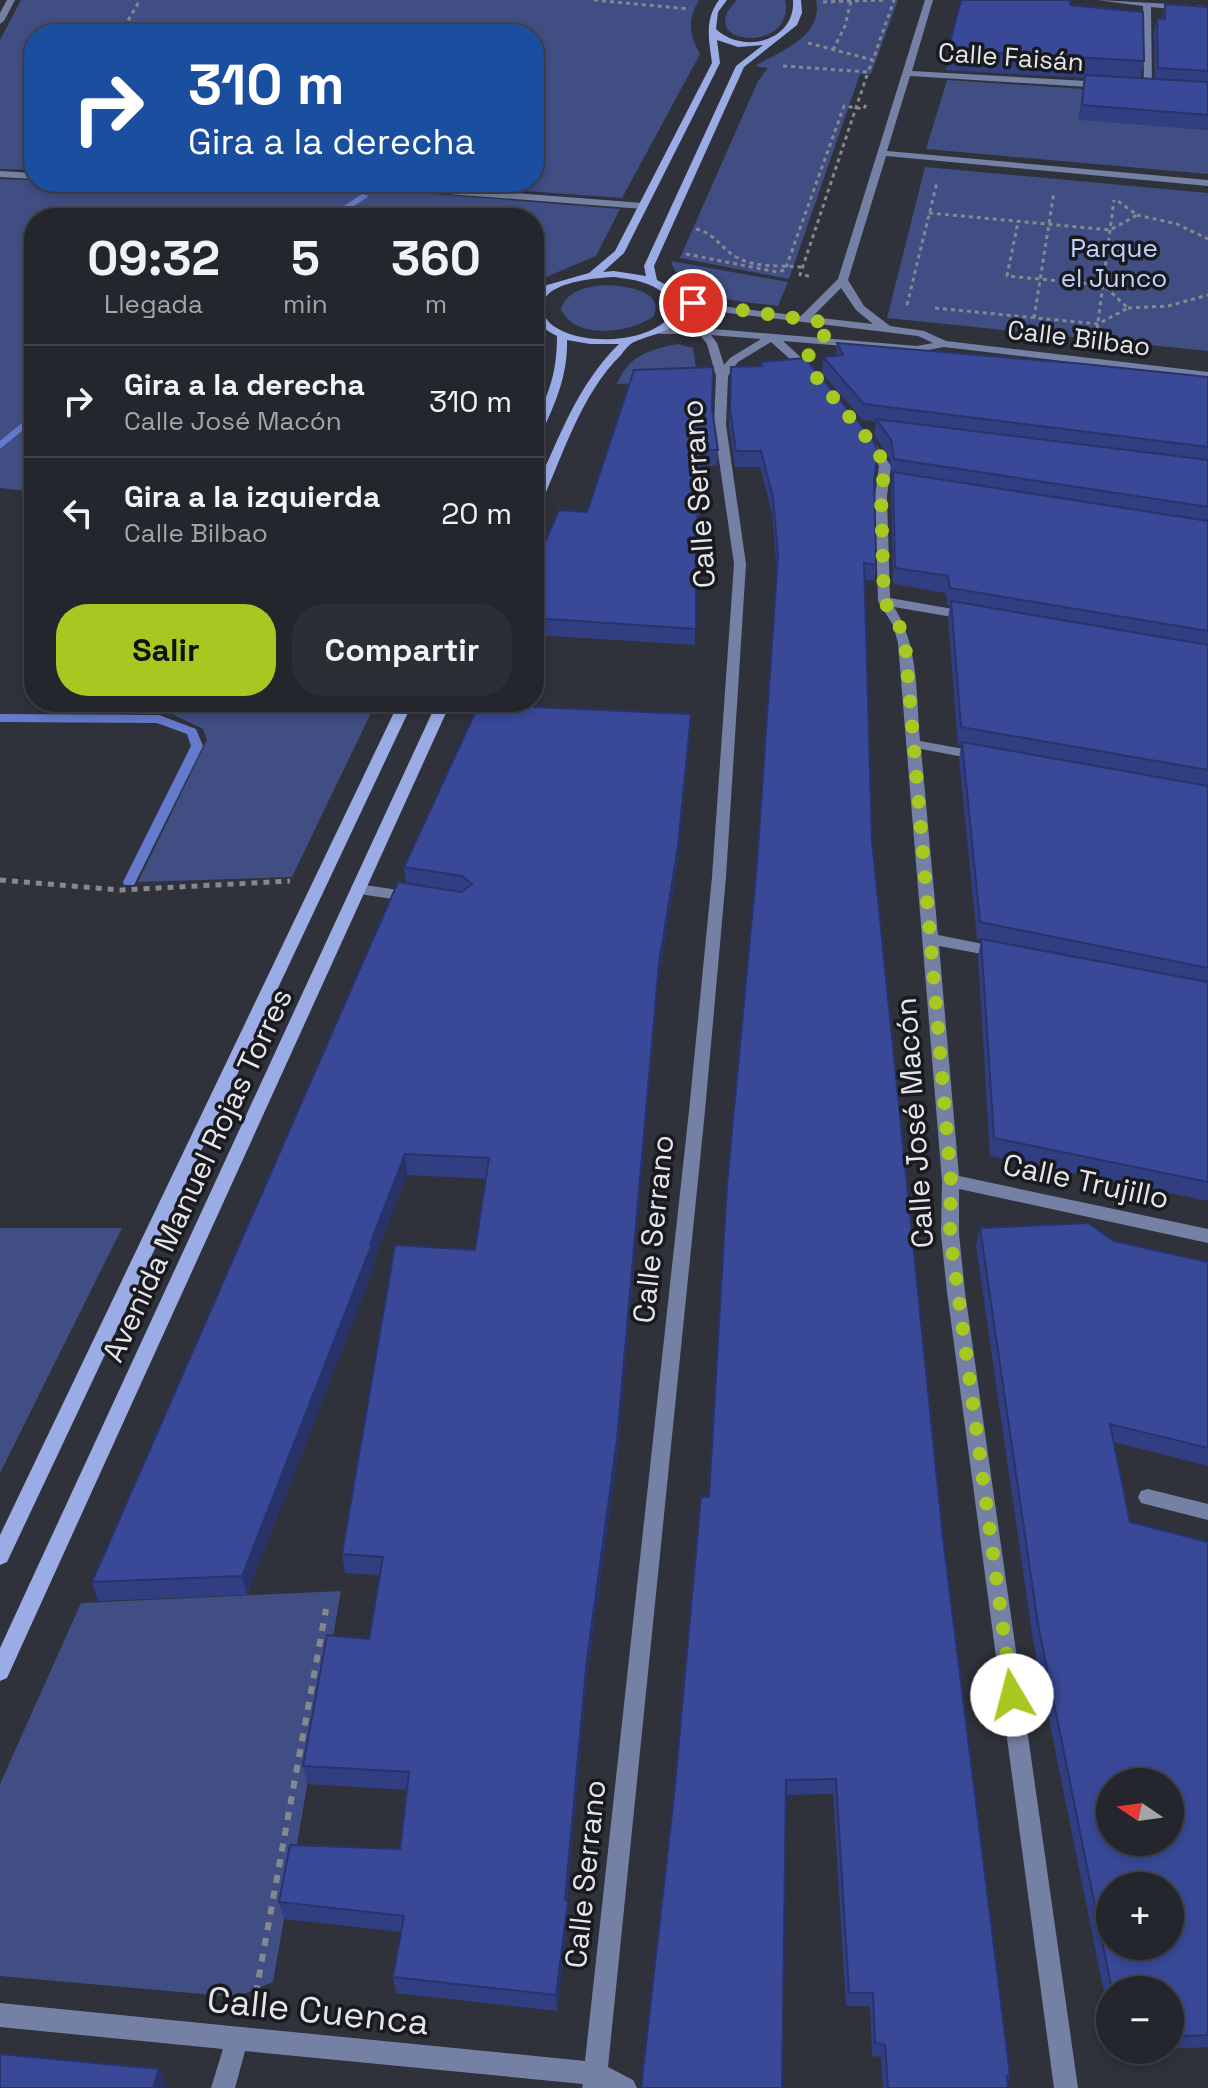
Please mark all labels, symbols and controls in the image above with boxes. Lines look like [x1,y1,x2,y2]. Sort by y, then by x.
street label: Calle Faisán [937,35,1085,79]
text: 310 m [188,49,345,120]
icon: right [56,56,160,160]
text: Gira a la derecha [188,119,475,165]
text: 09:32 [87,228,220,289]
text: 5 [291,228,320,289]
text: 360 [391,228,481,289]
park label: Parque el Junco [1061,231,1167,295]
pin [659,269,727,337]
icon: arrive [671,281,715,325]
text: Llegada [104,287,203,321]
text: min [283,287,328,321]
text: m [425,287,447,321]
street label: Calle Bilbao [1006,312,1152,364]
text: Gira a la derecha [124,365,365,404]
icon: right [56,379,100,423]
text: 310 m [429,382,512,421]
street label: Calle Serrano [672,398,724,590]
text: Calle José Macón [124,404,342,438]
text: Gira a la izquierda [124,477,380,516]
icon: left [56,491,100,535]
text: 20 m [441,494,512,533]
text: Calle Bilbao [124,516,268,550]
button: Salir [56,604,276,696]
button: Compartir [292,604,512,696]
street label: Avenida Manuel Rojas Torres [93,982,301,1368]
street label: Calle José Macón [886,996,942,1250]
street label: Calle Serrano [624,1133,682,1325]
street label: Calle Trujillo [999,1144,1173,1218]
position arrow [970,1653,1054,1737]
north arrow [1096,1768,1184,1856]
map controls [1096,1768,1184,2064]
street label: Calle Serrano [556,1778,614,1970]
button: + [1096,1872,1184,1960]
street label: Calle Cuenca [205,1976,431,2046]
button: − [1096,1976,1184,2064]

